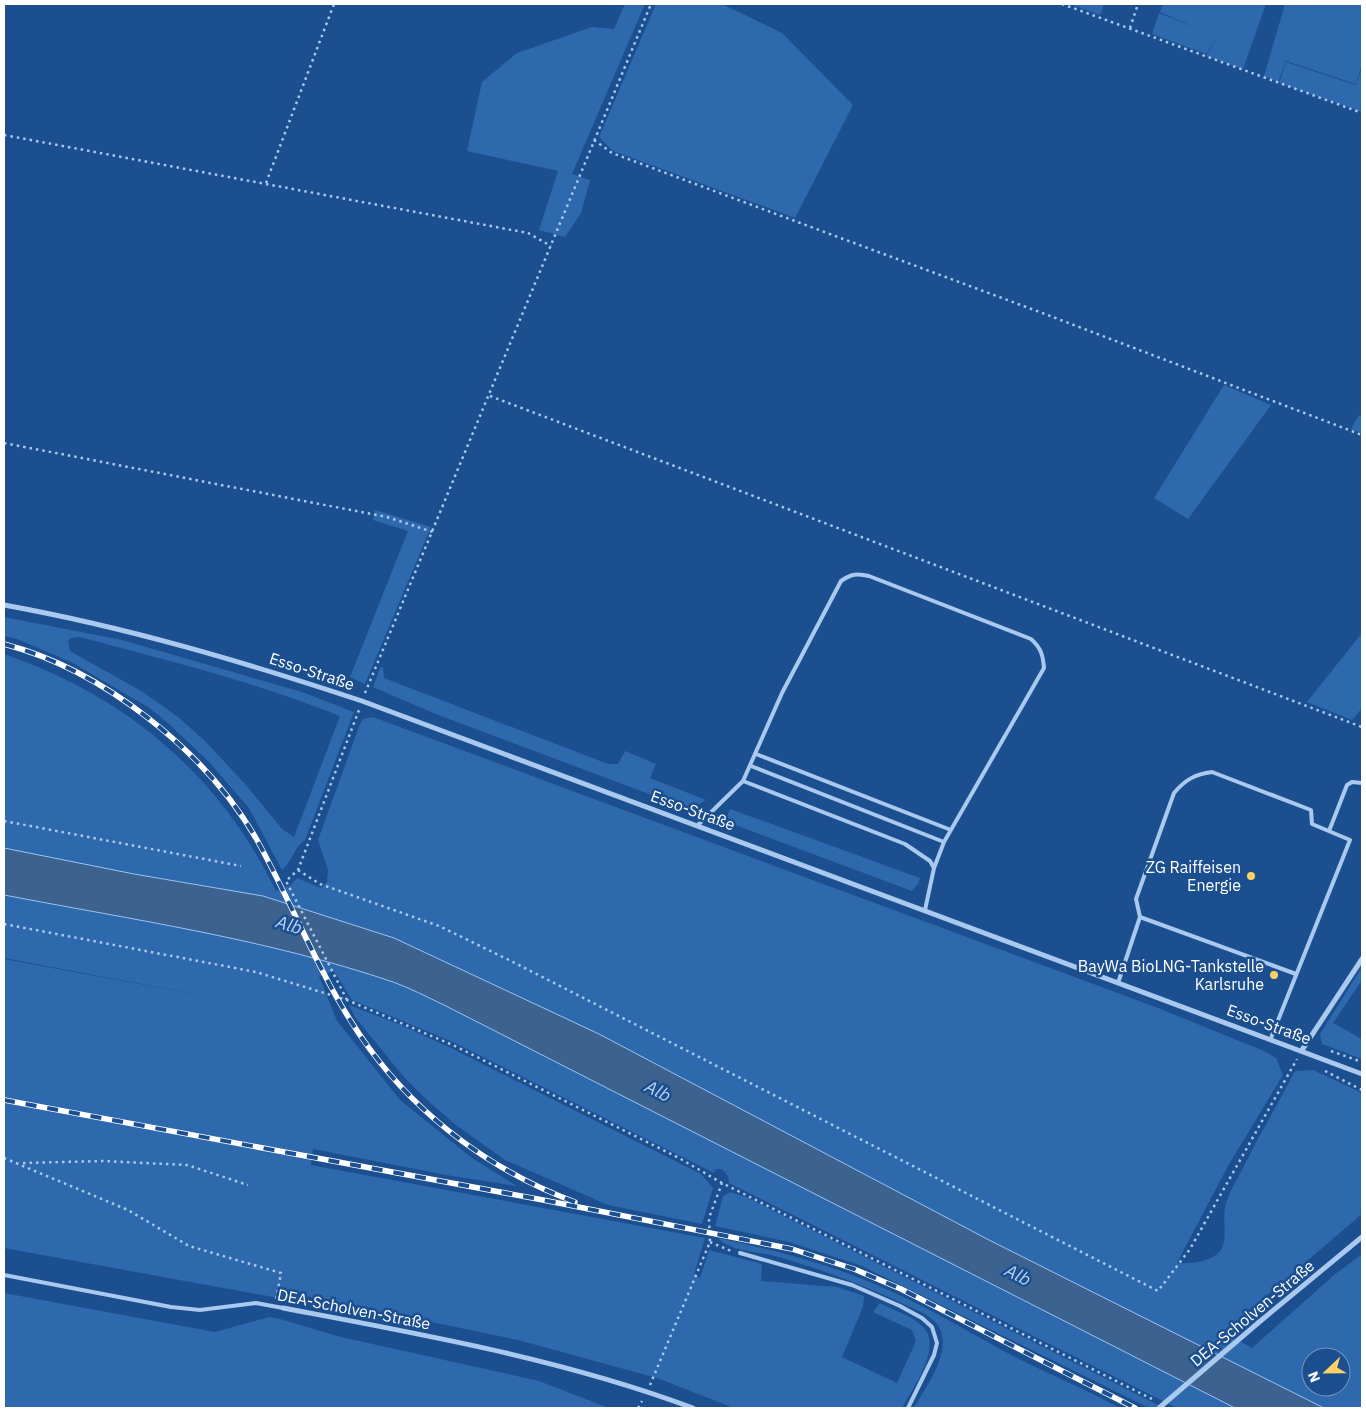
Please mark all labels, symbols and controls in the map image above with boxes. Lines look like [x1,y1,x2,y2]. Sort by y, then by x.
street label: Esso-Straße [267,648,357,694]
street label: Esso-Straße [648,786,738,835]
place label: ZG Raiffeisen Energie [1146,857,1241,895]
marker: ZG Raiffeisen Energie [1245,870,1257,882]
water label: Alb [272,909,305,939]
place label: BayWa BioLNG-Tankstelle Karlsruhe [1078,956,1264,994]
marker: BayWa BioLNG-Tankstelle Karlsruhe [1268,969,1280,981]
street label: Esso-Straße [1224,1000,1314,1049]
water label: Alb [640,1074,675,1107]
street label: DEA-Scholven-Straße [1186,1255,1318,1371]
water label: Alb [1000,1258,1035,1291]
street label: DEA-Scholven-Straße [276,1284,432,1334]
north arrow [1301,1347,1351,1397]
text: N [1304,1369,1324,1385]

